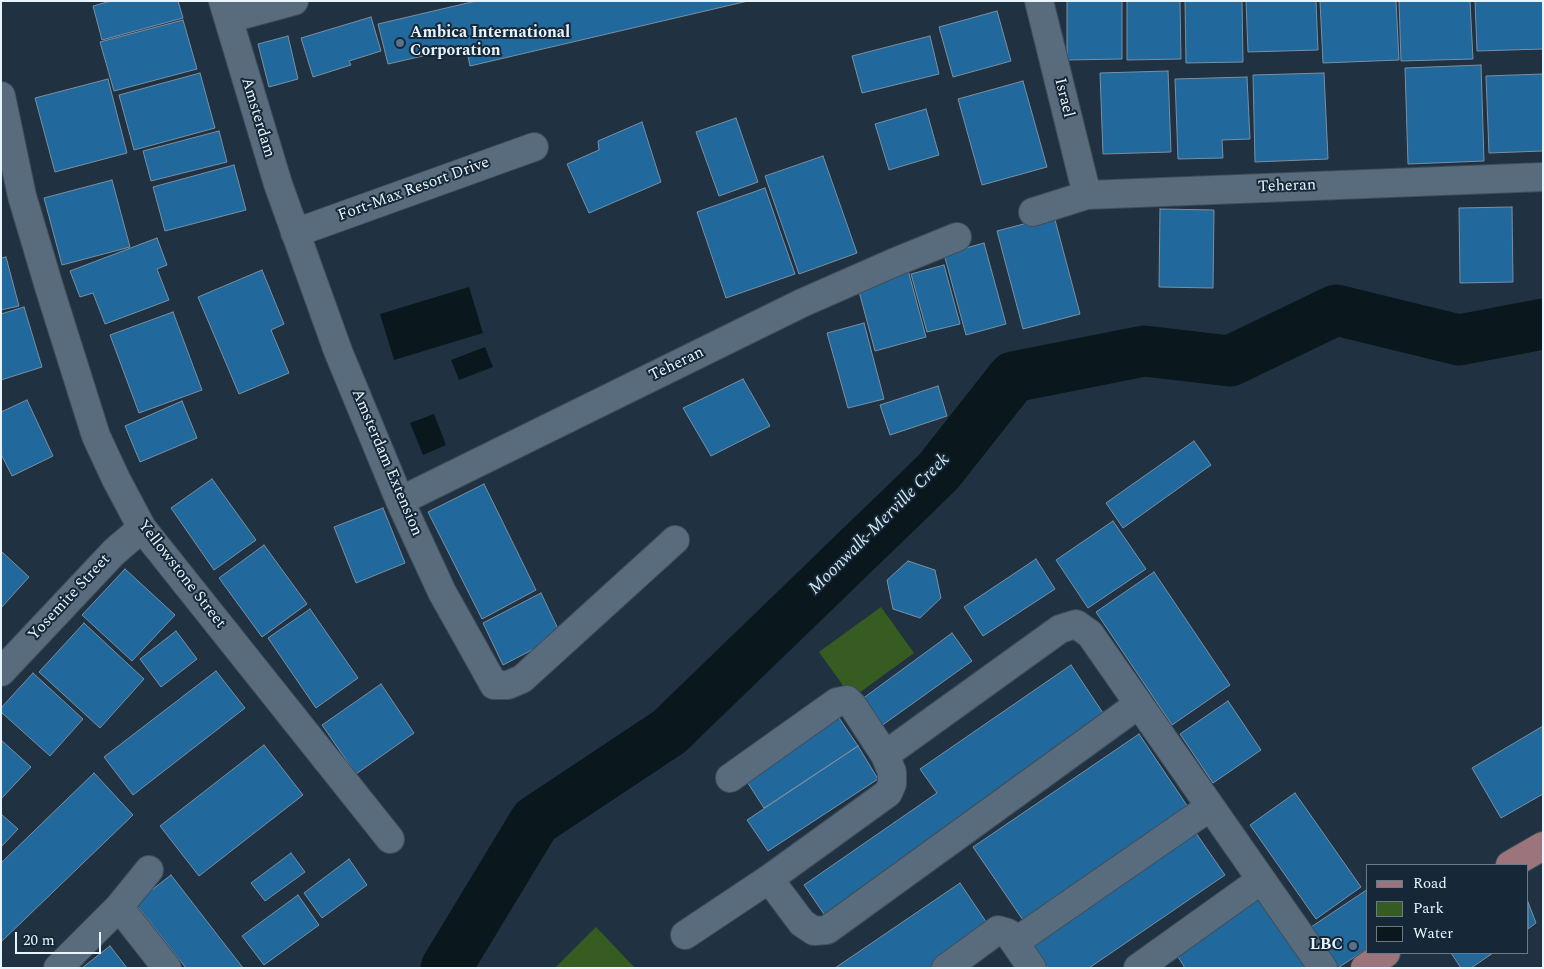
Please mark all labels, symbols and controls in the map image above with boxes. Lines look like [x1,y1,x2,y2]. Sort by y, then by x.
place label: Ambica International Corporation [410,24,570,62]
marker: Ambica International Corporation [394,37,406,49]
street label: Amsterdam [236,76,278,160]
street label: Israel [1049,76,1077,120]
street label: Fort-Max Resort Drive [336,154,492,226]
street label: Teheran [1257,176,1317,198]
street label: Teheran [647,344,707,386]
street label: Amsterdam Extension [346,387,426,539]
water label: Moonwalk-Merville Creek [805,450,955,600]
street label: Yellowstone Street [133,517,229,633]
street label: Yosemite Street [25,551,115,645]
legend [1366,864,1529,954]
text: Road [1413,872,1447,895]
text: Park [1413,897,1444,920]
scale bar [18,922,104,954]
text: Water [1413,922,1453,945]
text: 20 m [23,929,55,952]
place label: LBC [1310,936,1343,956]
marker: LBC [1347,940,1359,952]

